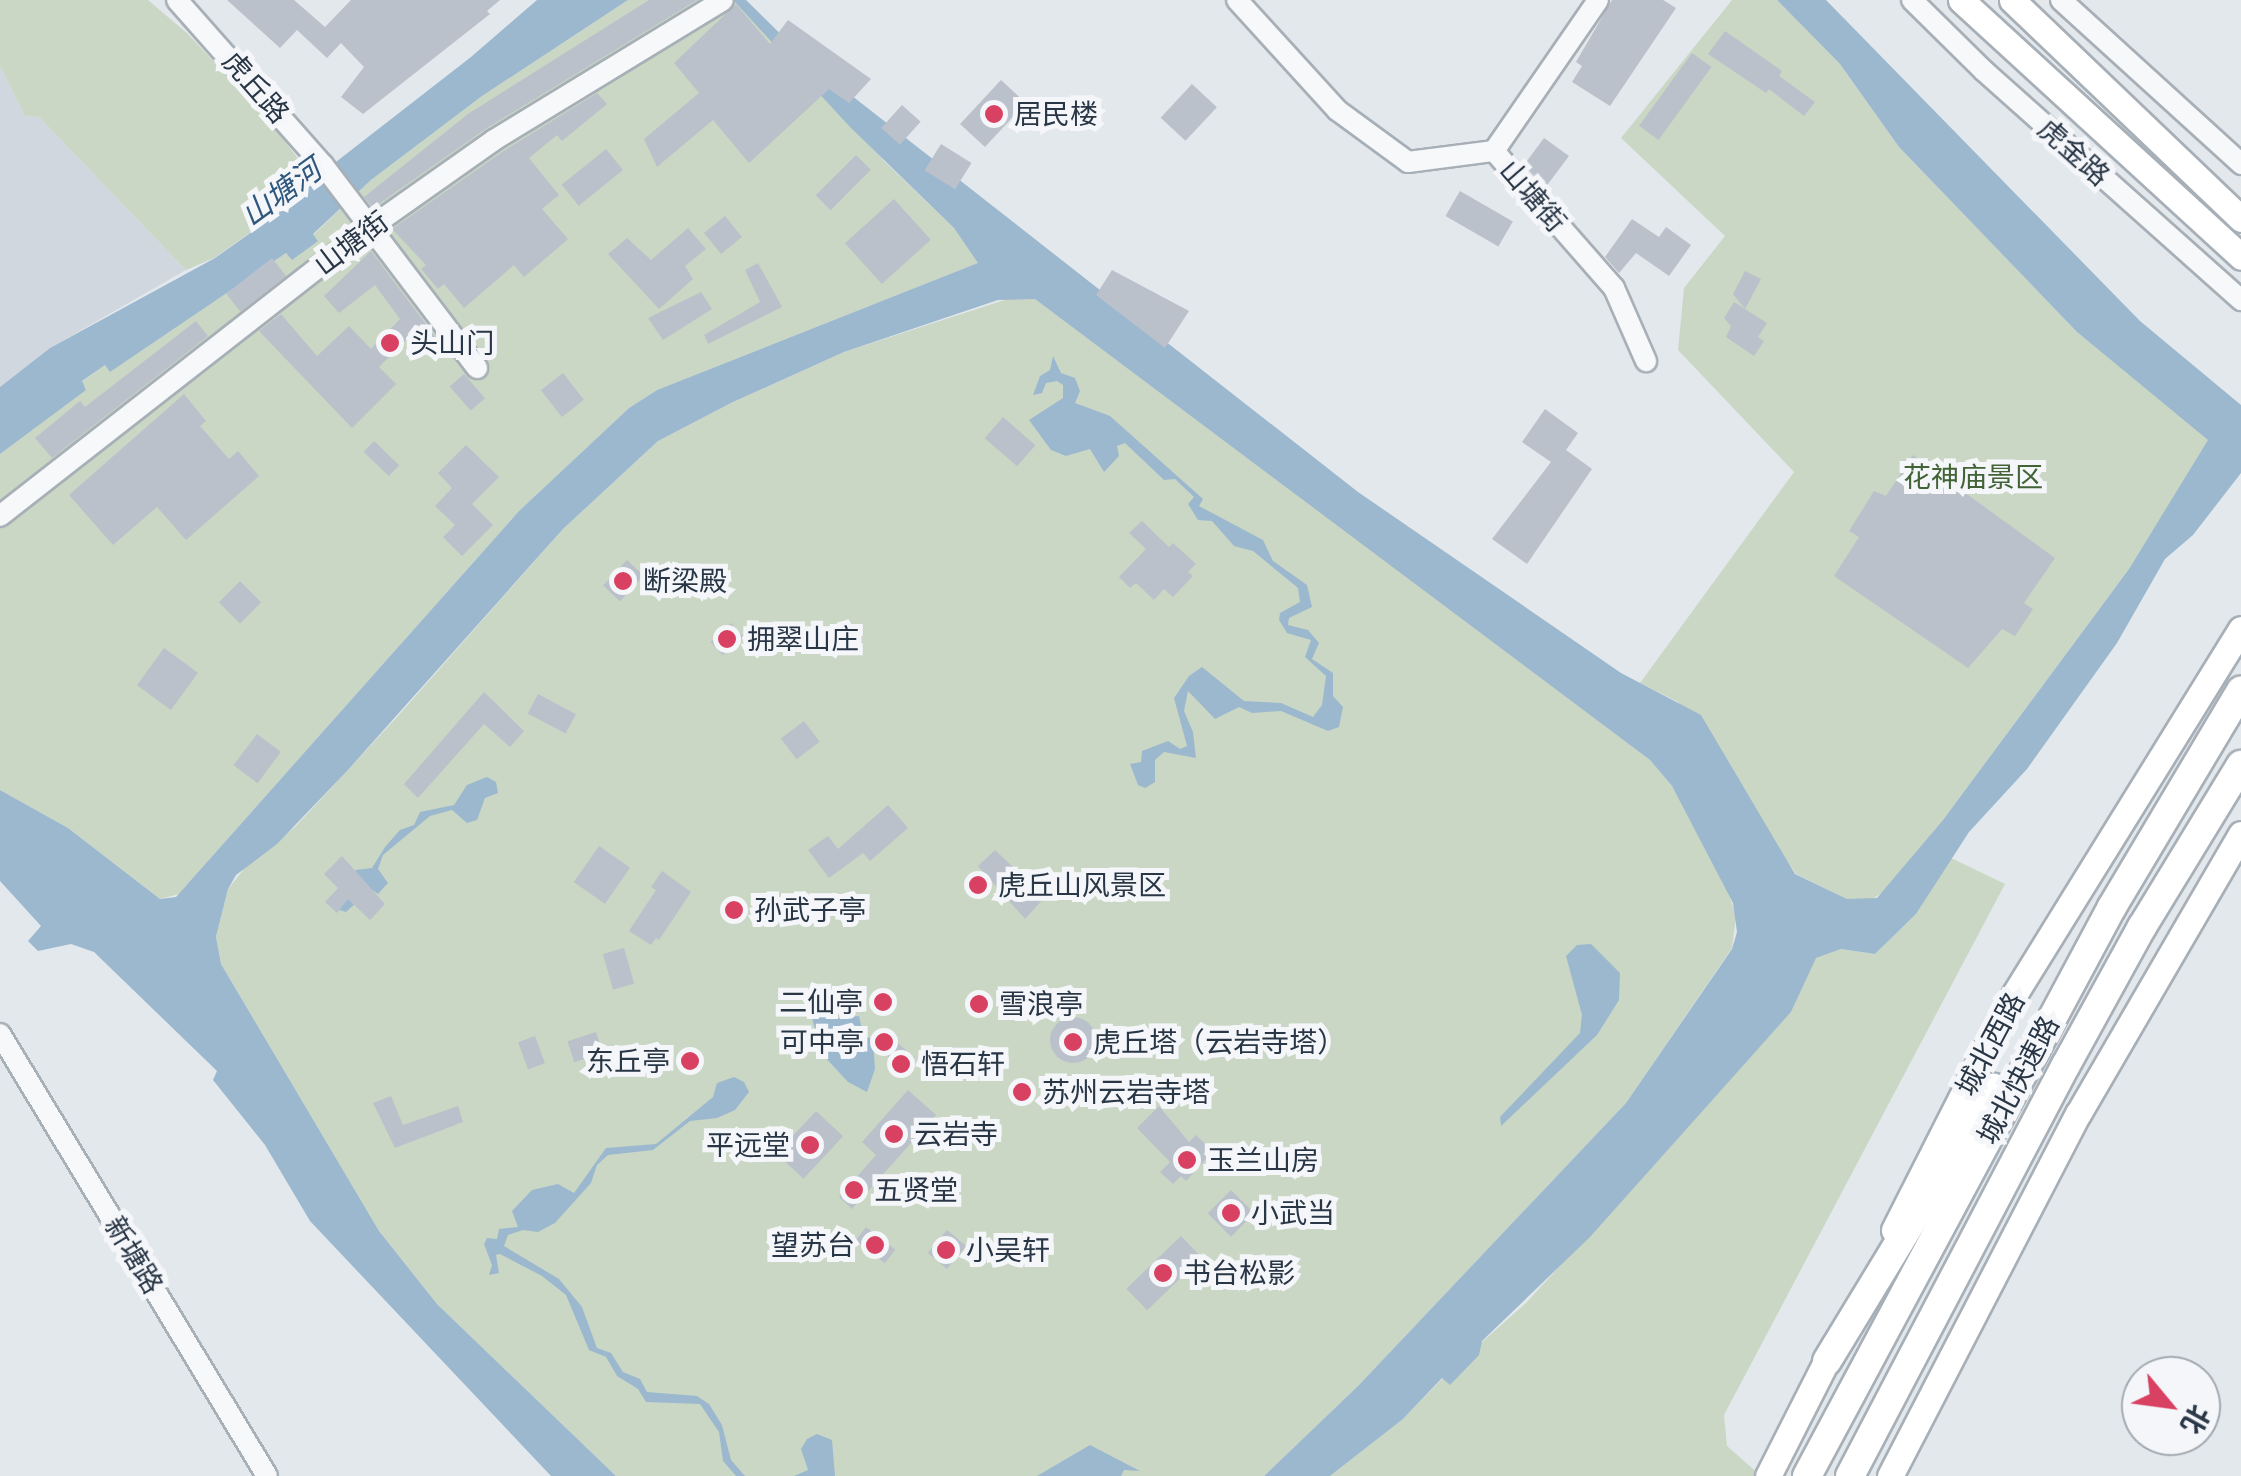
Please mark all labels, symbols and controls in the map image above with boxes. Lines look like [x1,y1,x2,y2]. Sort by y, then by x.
street label: 虎丘路 [216,44,296,130]
place label: 居民楼 [1014,97,1098,131]
marker: 居民楼 [983,103,1005,125]
street label: 虎金路 [2032,111,2116,193]
water label: 山塘河 [234,151,328,233]
street label: 山塘街 [1493,153,1573,239]
street label: 山塘街 [307,204,395,282]
place label: 头山门 [410,326,494,360]
marker: 头山门 [379,332,401,354]
park label: 花神庙景区 [1903,460,2043,494]
place label: 断梁殿 [643,564,727,598]
marker: 断梁殿 [612,570,634,592]
place label: 拥翠山庄 [747,622,859,656]
marker: 拥翠山庄 [716,628,738,650]
place label: 虎丘山风景区 [998,868,1166,902]
marker: 虎丘山风景区 [967,874,989,896]
place label: 孙武子亭 [754,893,866,927]
marker: 孙武子亭 [723,899,745,921]
place label: 二仙亭 [779,985,863,1019]
place label: 雪浪亭 [999,987,1083,1021]
street label: 城北西路 [1949,987,2031,1101]
marker: 二仙亭 [872,991,894,1013]
marker: 雪浪亭 [968,993,990,1015]
street label: 城北快速路 [1970,1010,2066,1150]
place label: 可中亭 [780,1025,864,1059]
place label: 虎丘塔（云岩寺塔） [1093,1025,1345,1059]
marker: 可中亭 [873,1031,895,1053]
marker: 虎丘塔（云岩寺塔） [1062,1031,1084,1053]
place label: 东丘亭 [586,1044,670,1078]
place label: 悟石轩 [921,1047,1005,1081]
marker: 东丘亭 [679,1050,701,1072]
marker: 悟石轩 [890,1053,912,1075]
place label: 苏州云岩寺塔 [1042,1075,1210,1109]
marker: 苏州云岩寺塔 [1011,1081,1033,1103]
place label: 云岩寺 [914,1117,998,1151]
marker: 云岩寺 [883,1123,905,1145]
place label: 平远堂 [706,1128,790,1162]
marker: 平远堂 [799,1134,821,1156]
place label: 玉兰山房 [1207,1143,1319,1177]
marker: 玉兰山房 [1176,1149,1198,1171]
place label: 五贤堂 [874,1173,958,1207]
marker: 五贤堂 [843,1179,865,1201]
place label: 小武当 [1251,1196,1335,1230]
marker: 小武当 [1220,1202,1242,1224]
street label: 新塘路 [98,1210,170,1300]
place label: 望苏台 [771,1228,855,1262]
place label: 小吴轩 [966,1233,1050,1267]
marker: 望苏台 [864,1234,886,1256]
marker: 小吴轩 [935,1239,957,1261]
place label: 书台松影 [1183,1256,1295,1290]
marker: 书台松影 [1152,1262,1174,1284]
north arrow [2121,1356,2221,1456]
text: 北 [2172,1398,2219,1441]

